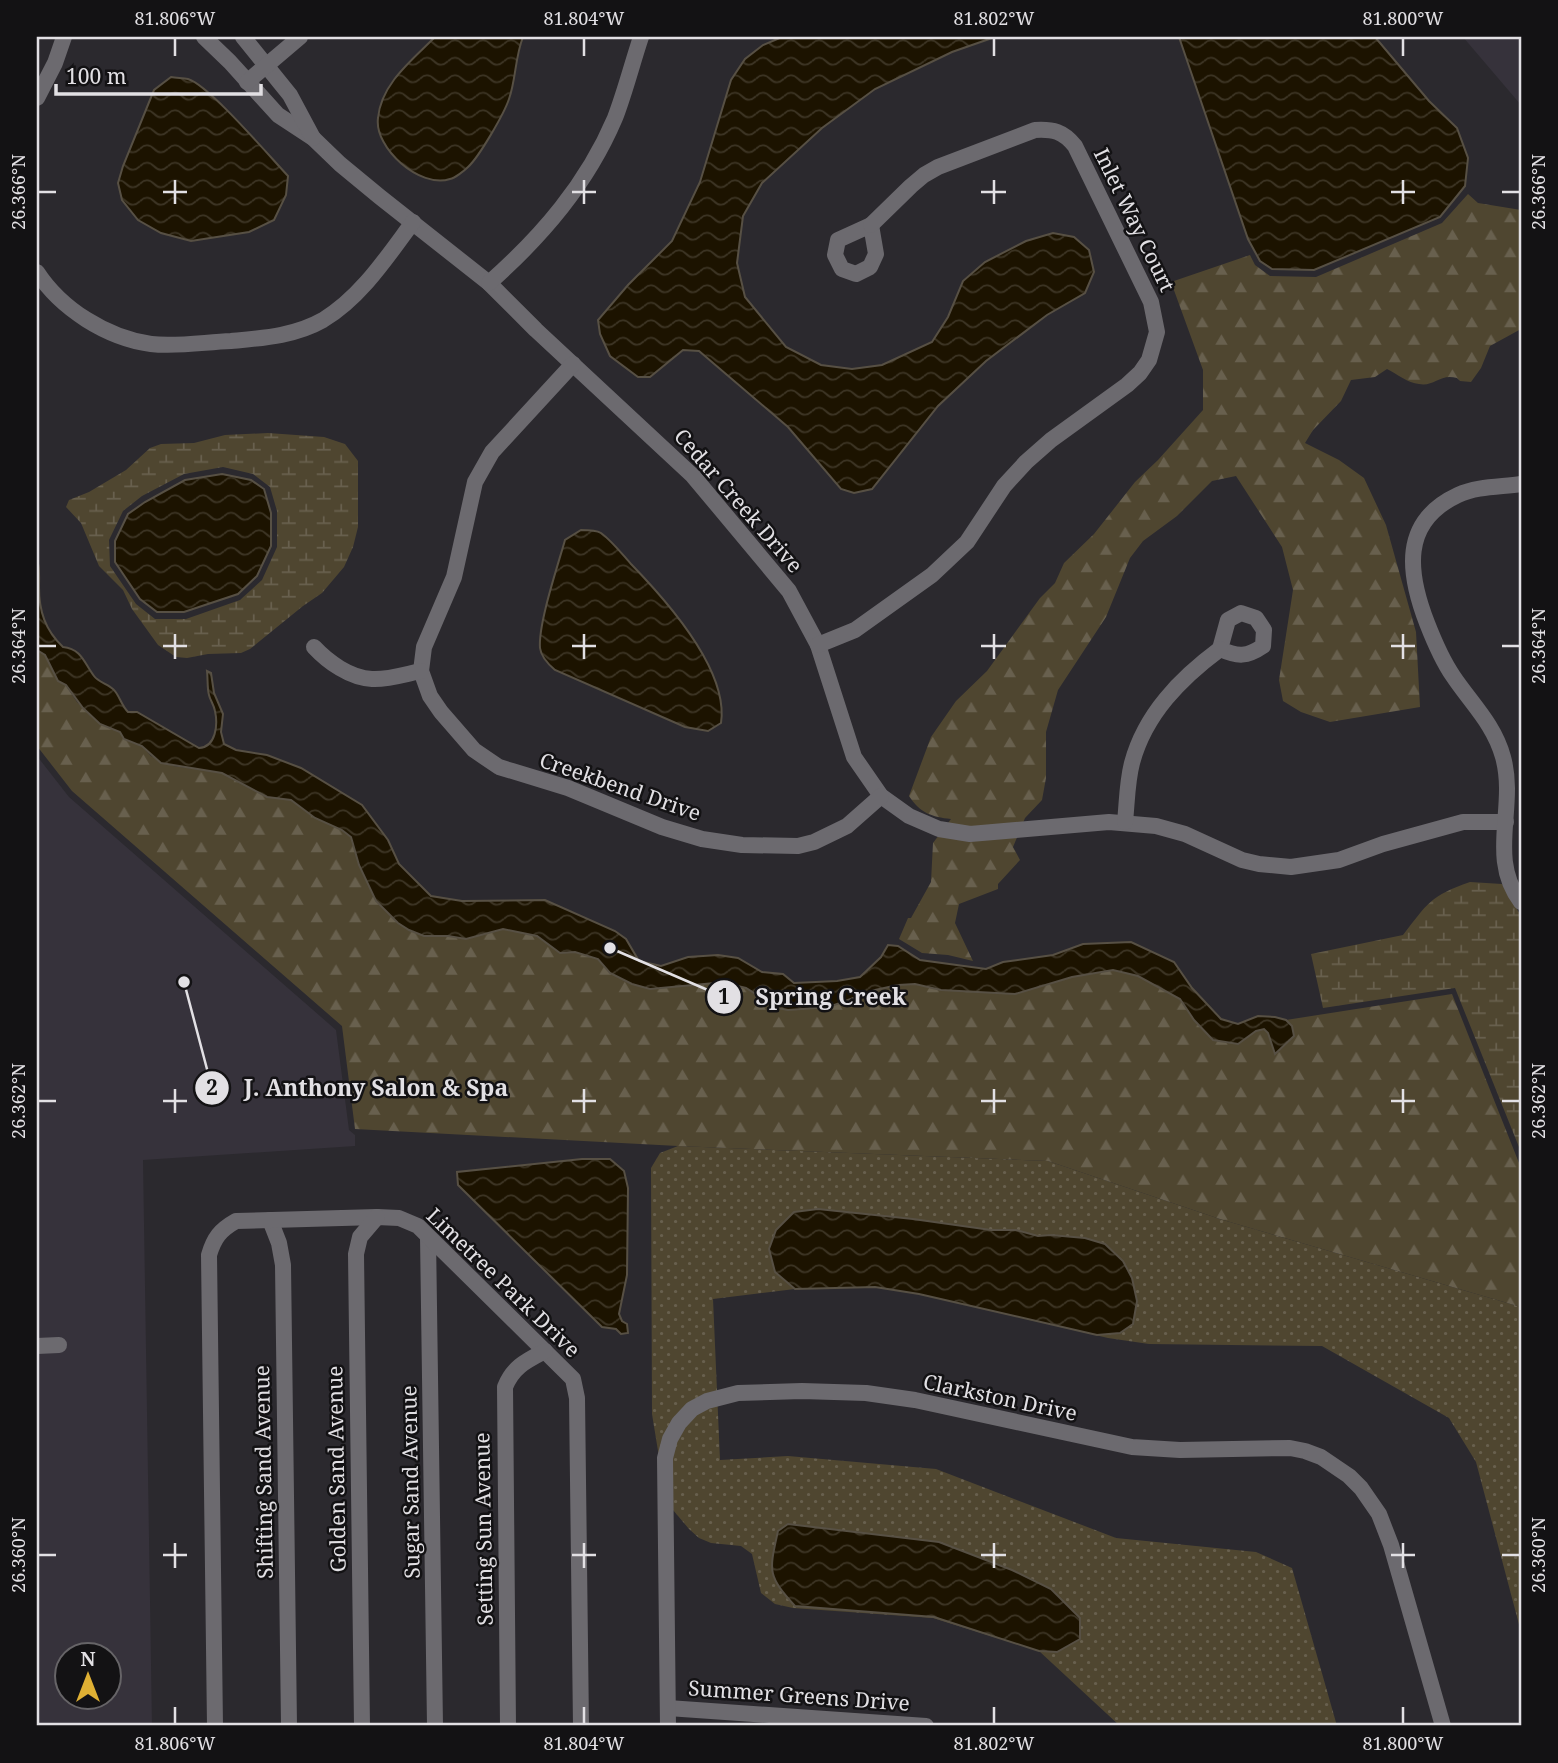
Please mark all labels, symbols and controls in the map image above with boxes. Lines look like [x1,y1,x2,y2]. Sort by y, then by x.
text: 81.806°W [135,6,216,30]
text: 81.804°W [544,6,625,30]
text: 81.802°W [954,6,1035,30]
text: 81.800°W [1363,6,1444,30]
scale bar [56,52,261,96]
text: 100 m [66,62,127,90]
street label: Inlet Way Court [1088,143,1182,296]
text: 26.366°N [6,154,30,230]
text: 26.366°N [1526,154,1550,230]
street label: Cedar Creek Drive [668,422,809,578]
text: 26.364°N [6,608,30,684]
text: 26.364°N [1526,608,1550,684]
street label: Creekbend Drive [536,745,705,827]
callout: Spring Creek [707,975,921,1019]
text: Spring Creek [756,980,907,1012]
text: 1 [718,982,730,1010]
text: 26.362°N [6,1063,30,1139]
text: 26.362°N [1526,1063,1550,1139]
callout: J. Anthony Salon & Spa [194,1066,522,1110]
text: J. Anthony Salon & Spa [243,1071,508,1103]
text: 2 [206,1073,218,1101]
street label: Limetree Park Drive [421,1202,587,1363]
street label: Shifting Sand Avenue [247,1365,279,1579]
street label: Golden Sand Avenue [320,1365,352,1573]
street label: Clarkston Drive [921,1367,1080,1427]
street label: Sugar Sand Avenue [394,1385,426,1579]
street label: Setting Sun Avenue [467,1432,499,1626]
text: 26.360°N [6,1517,30,1593]
text: 26.360°N [1526,1517,1550,1593]
north arrow [52,1640,122,1710]
text: N [81,1646,96,1672]
street label: Summer Greens Drive [687,1673,911,1717]
text: 81.806°W [135,1731,216,1755]
text: 81.804°W [544,1731,625,1755]
text: 81.802°W [954,1731,1035,1755]
text: 81.800°W [1363,1731,1444,1755]

